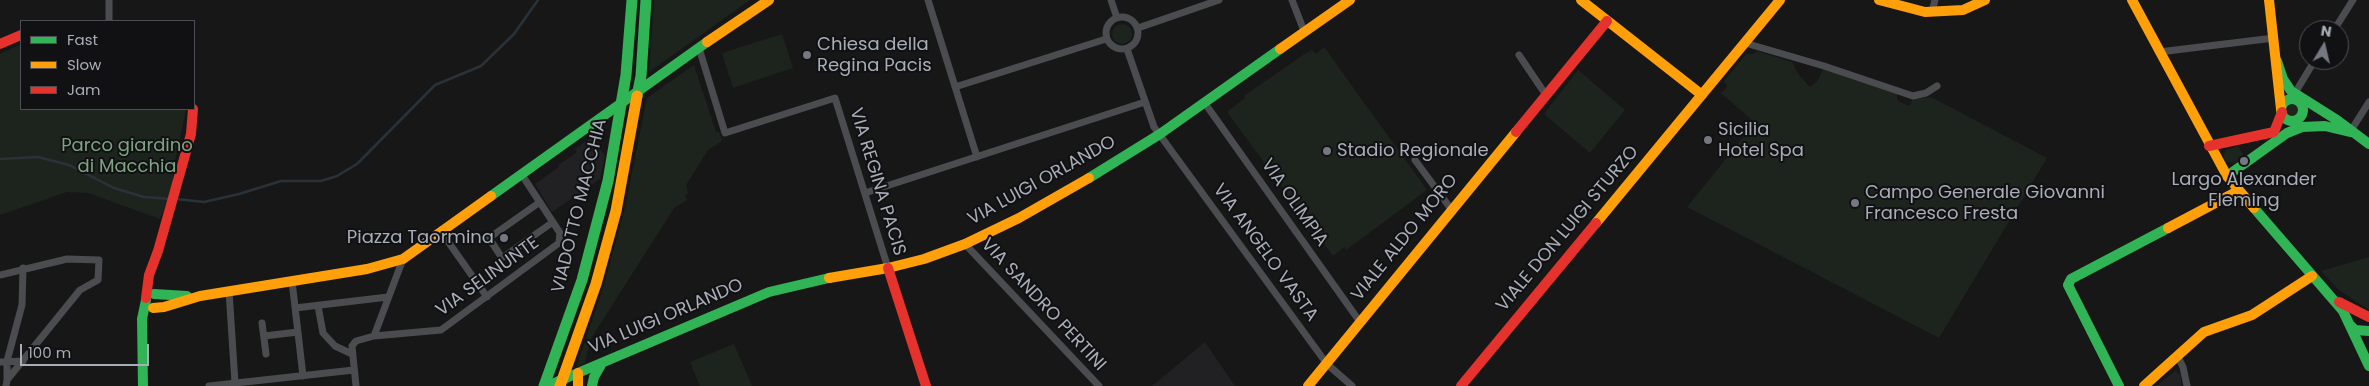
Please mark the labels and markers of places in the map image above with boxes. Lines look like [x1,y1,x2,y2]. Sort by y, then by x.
place label: Chiesa della Regina Pacis [817,34,932,76]
marker: Chiesa della Regina Pacis [801,49,813,61]
place label: Sicilia Hotel Spa [1718,119,1804,162]
marker: Sicilia Hotel Spa [1702,134,1714,146]
place label: Stadio Regionale [1337,140,1489,162]
marker: Stadio Regionale [1321,145,1333,157]
marker: Largo Alexander Fleming [2238,155,2250,167]
place label: Largo Alexander Fleming [2171,169,2317,212]
place label: Campo Generale Giovanni Francesco Fresta [1865,182,2105,224]
marker: Campo Generale Giovanni Francesco Fresta [1849,197,1861,209]
place label: Piazza Taormina [347,227,494,249]
marker: Piazza Taormina [498,232,510,244]

